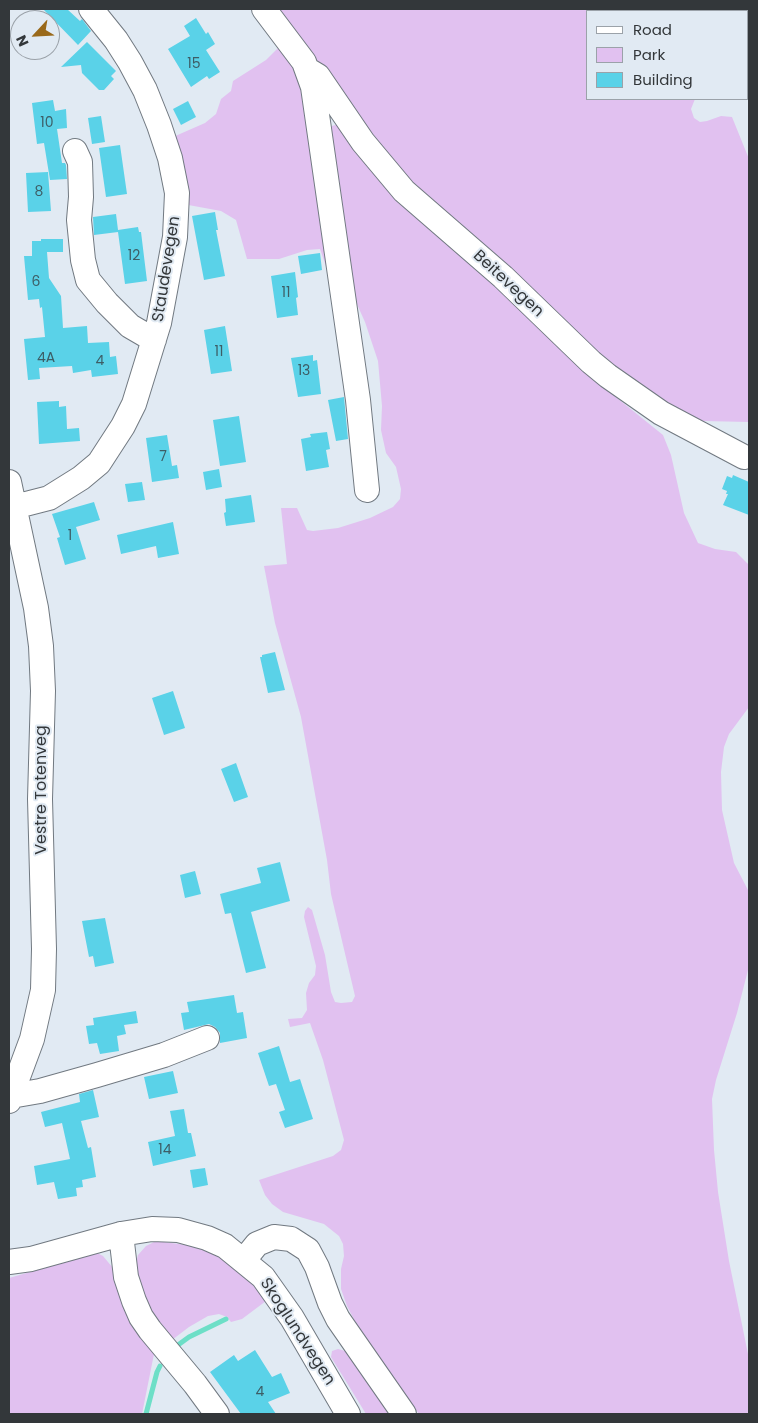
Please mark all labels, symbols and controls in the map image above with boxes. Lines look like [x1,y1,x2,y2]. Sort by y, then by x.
north arrow [10,10,60,60]
legend [586,10,748,100]
text: Road [633,19,672,40]
text: N [11,32,34,50]
text: Park [633,44,665,65]
house number: 15 [187,56,201,72]
text: Building [633,69,693,90]
house number: 10 [40,115,54,131]
house number: 8 [35,184,43,200]
street label: Staudevegen [149,215,185,323]
street label: Beitevegen [469,247,547,321]
house number: 12 [128,248,140,264]
house number: 6 [32,274,40,290]
house number: 11 [282,285,290,301]
house number: 11 [215,344,223,360]
house number: 4A [37,350,55,366]
house number: 4 [96,353,104,369]
house number: 13 [298,363,310,379]
house number: 7 [159,449,167,465]
house number: 1 [68,528,72,544]
street label: Vestre Totenveg [32,725,52,855]
house number: 14 [158,1142,172,1158]
street label: Skoglundvegen [255,1275,339,1389]
house number: 4 [256,1384,264,1400]

